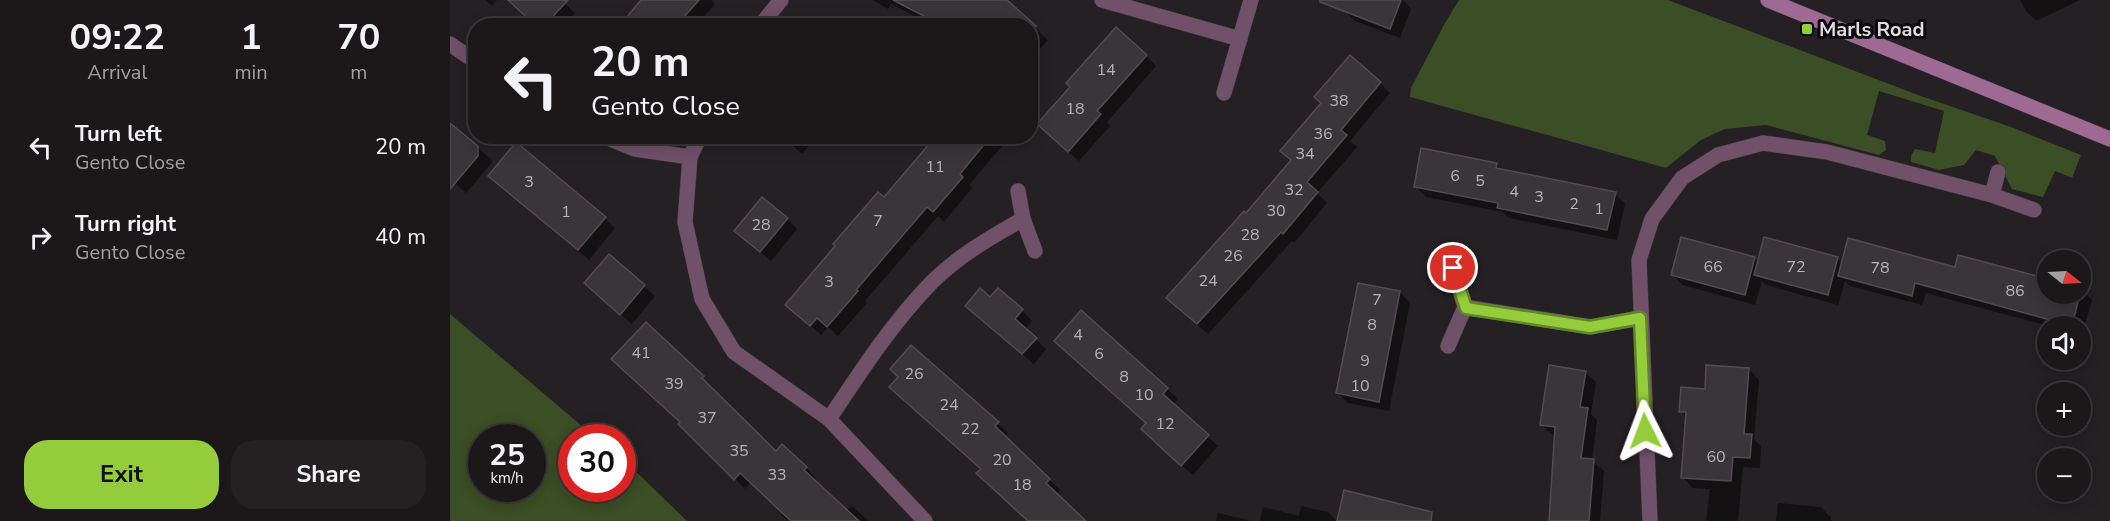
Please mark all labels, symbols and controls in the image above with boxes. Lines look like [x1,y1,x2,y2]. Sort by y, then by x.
text: 09:22 [70,13,165,62]
text: 1 [240,13,262,62]
text: 70 [337,13,380,62]
place label: Marls Road [1819,16,1925,43]
marker: Marls Road [1800,22,1814,36]
text: 20 m [591,34,690,91]
icon: left [492,42,570,120]
text: Arrival [87,59,147,86]
text: min [234,59,268,86]
text: m [350,59,367,86]
house number: 14 [1096,59,1116,81]
text: Gento Close [591,88,740,125]
house number: 38 [1329,90,1349,112]
house number: 18 [1065,98,1085,120]
text: Turn left [75,119,162,149]
house number: 36 [1313,123,1333,145]
icon: left [24,131,57,164]
text: 20 m [375,132,426,162]
house number: 34 [1295,143,1315,165]
text: Gento Close [75,149,185,176]
house number: 11 [925,156,945,178]
house number: 6 [1450,165,1460,187]
house number: 5 [1475,170,1485,192]
house number: 3 [524,171,534,193]
house number: 32 [1284,179,1304,201]
house number: 4 [1509,181,1519,203]
house number: 3 [1534,186,1544,208]
house number: 2 [1569,193,1579,215]
house number: 1 [1594,198,1604,220]
house number: 30 [1266,200,1286,222]
house number: 1 [561,201,571,223]
text: Turn right [75,209,176,239]
house number: 7 [873,210,883,232]
house number: 28 [751,214,771,236]
icon: right [24,221,57,254]
text: 40 m [375,222,426,252]
house number: 28 [1240,224,1260,246]
text: Gento Close [75,239,185,266]
pin [1427,242,1478,293]
house number: 26 [1223,245,1243,267]
north arrow [2037,250,2091,304]
map controls [2037,250,2091,502]
icon: arrive [1436,251,1469,284]
house number: 66 [1703,256,1723,278]
house number: 72 [1786,256,1806,278]
house number: 78 [1870,257,1890,279]
house number: 24 [1198,270,1218,292]
house number: 3 [824,271,834,293]
house number: 86 [2005,280,2025,302]
house number: 7 [1372,289,1382,311]
house number: 8 [1367,314,1377,336]
button: sound [2037,316,2091,370]
house number: 4 [1073,324,1083,346]
house number: 41 [631,342,651,364]
house number: 6 [1094,343,1104,365]
house number: 9 [1360,350,1370,372]
house number: 26 [904,363,924,385]
house number: 8 [1119,366,1129,388]
house number: 39 [664,373,684,395]
house number: 10 [1350,375,1370,397]
button: + [2037,382,2091,436]
house number: 10 [1134,384,1154,406]
house number: 24 [939,394,959,416]
position arrow [1613,399,1677,463]
house number: 37 [697,407,717,429]
house number: 12 [1155,413,1175,435]
house number: 22 [960,418,980,440]
speed limit sign: 30 [558,424,636,502]
text: 25 [489,435,525,476]
button: Exit [24,440,219,509]
button: Share [231,440,426,509]
house number: 35 [729,440,749,462]
house number: 60 [1706,446,1726,468]
button: − [2037,448,2091,502]
house number: 20 [992,449,1012,471]
house number: 33 [767,464,787,486]
text: km/h [490,468,524,488]
house number: 18 [1012,474,1032,496]

